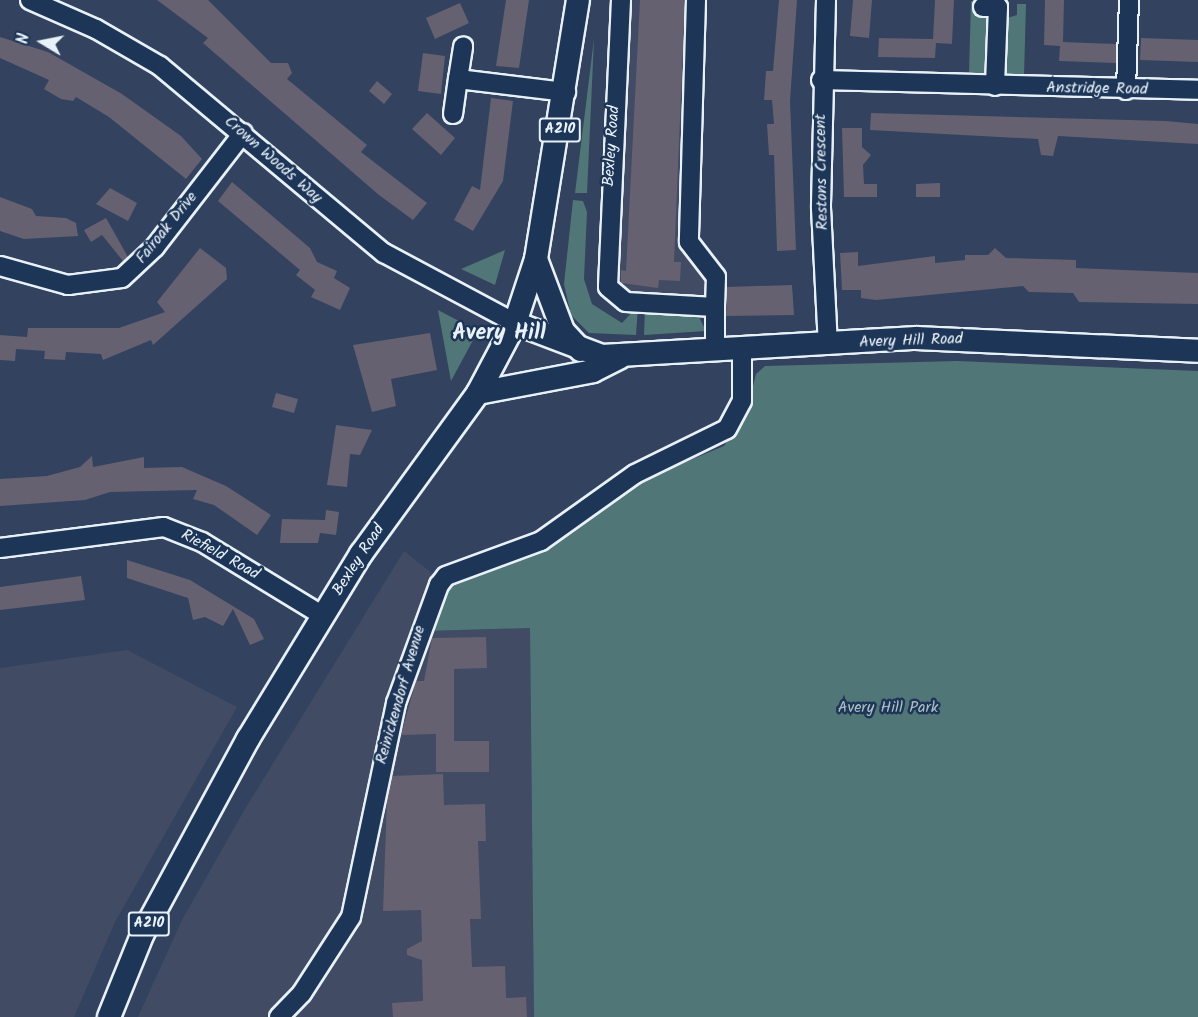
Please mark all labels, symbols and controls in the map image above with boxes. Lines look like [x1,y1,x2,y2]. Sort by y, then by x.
north arrow [12,12,72,72]
text: N [11,32,37,46]
street label: Anstridge Road [1046,79,1148,99]
street label: Bexley Road [600,105,624,187]
street label: Crown Woods Way [220,112,326,208]
street label: Restons Crescent [811,114,833,230]
road number: A210 [538,118,582,142]
street label: Fairoak Drive [132,188,202,268]
district label: Avery Hill [452,321,546,347]
street label: Avery Hill Road [859,330,963,352]
street label: Bexley Road [329,521,389,599]
street label: Riefield Road [178,526,262,584]
street label: Reinickendorf Avenue [372,624,430,766]
park label: Avery Hill Park [838,698,938,718]
road number: A210 [126,912,172,936]

